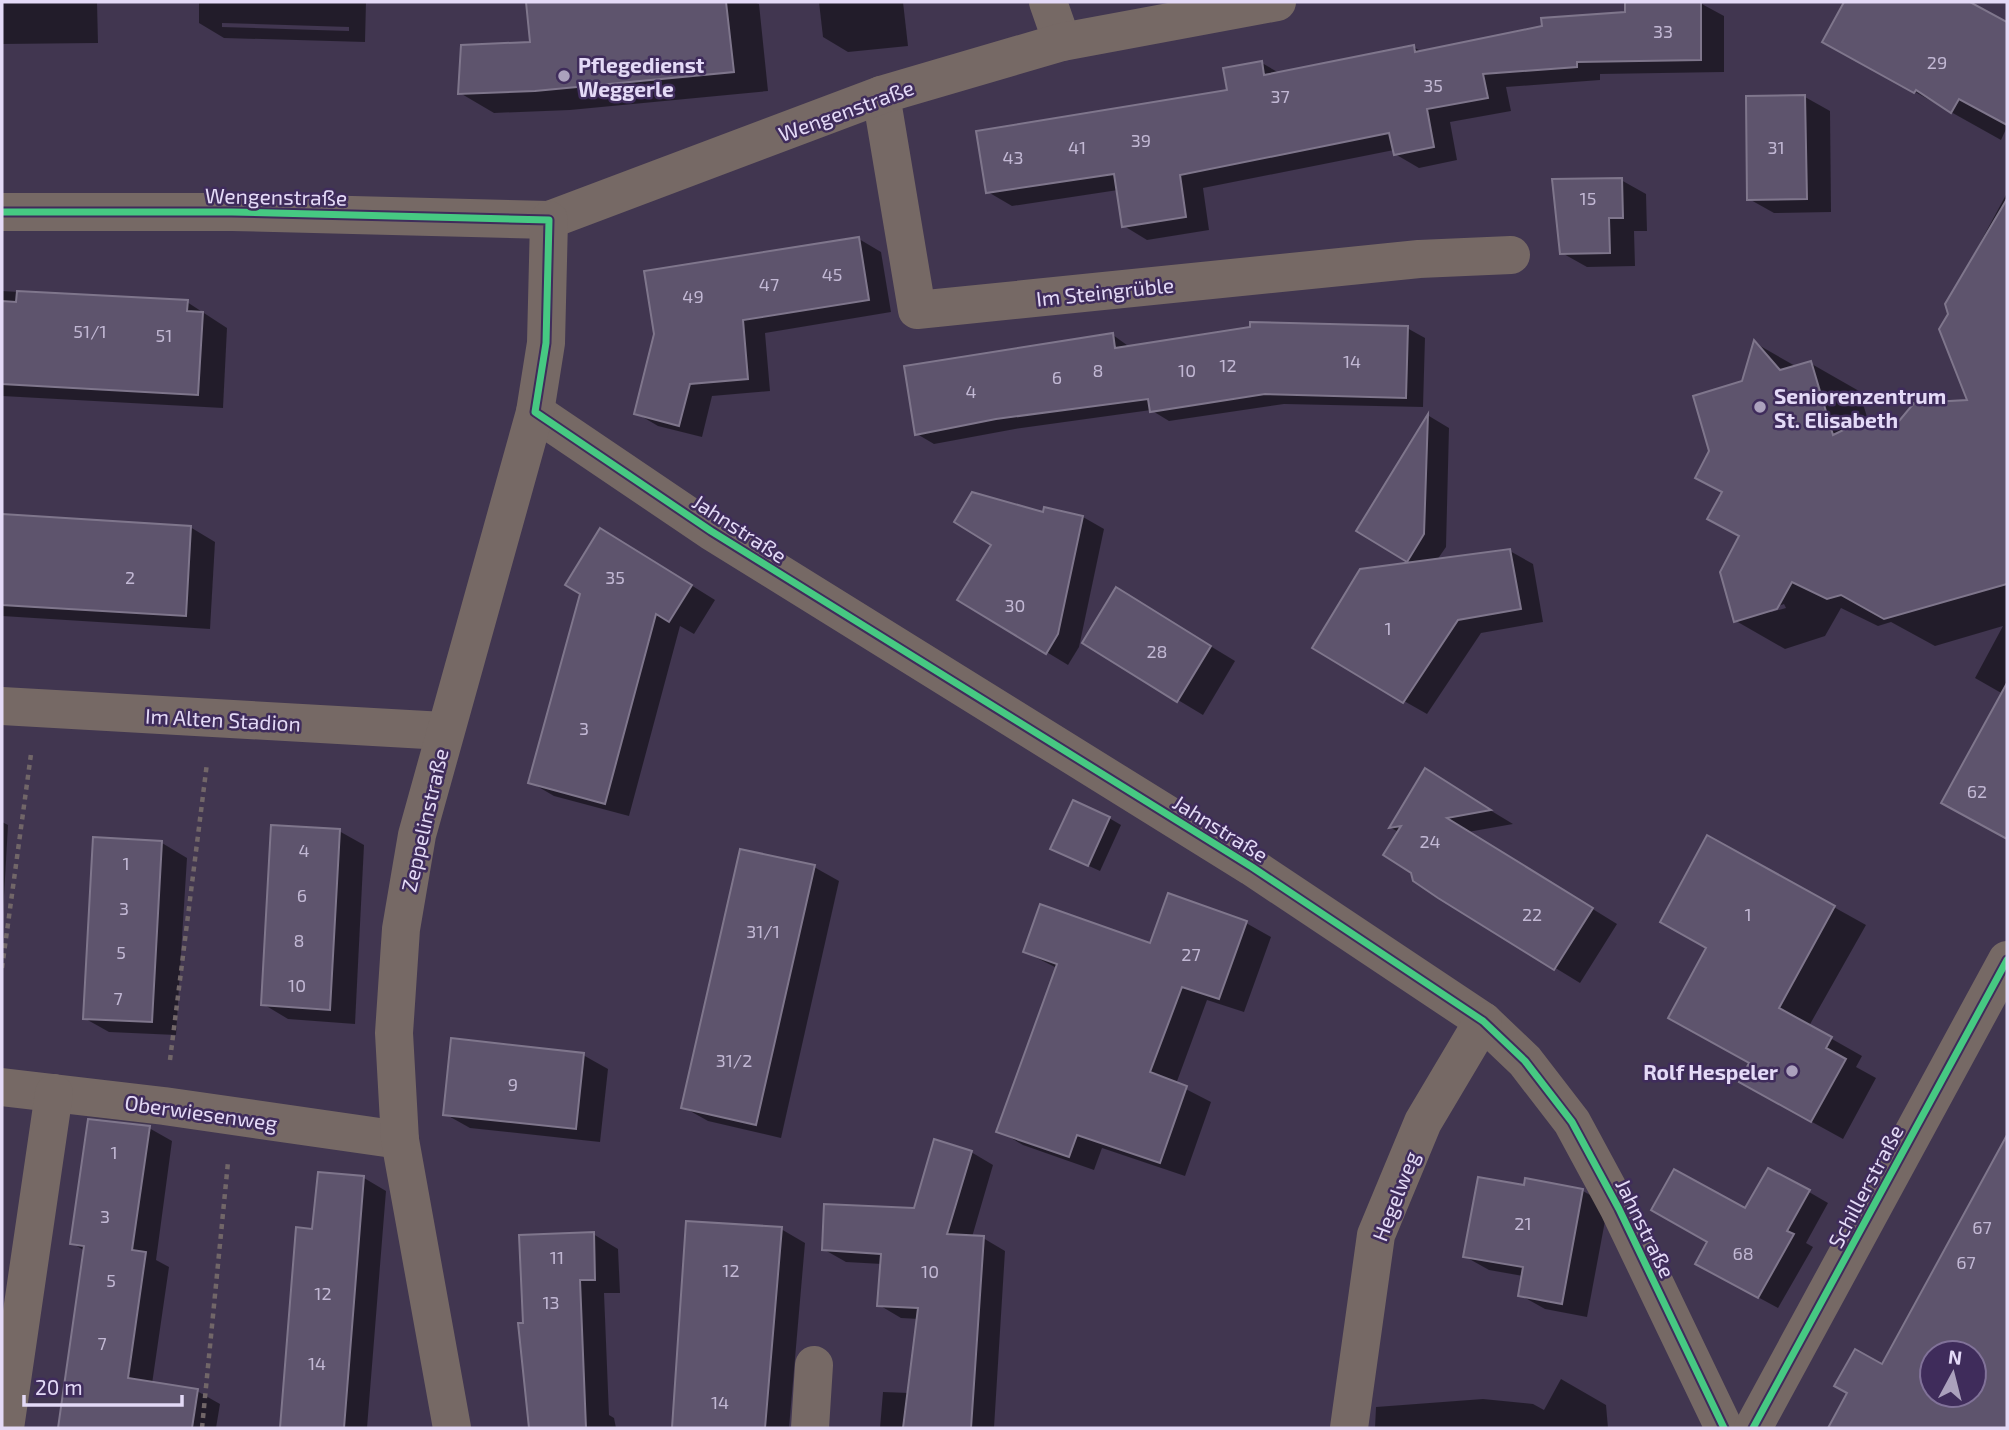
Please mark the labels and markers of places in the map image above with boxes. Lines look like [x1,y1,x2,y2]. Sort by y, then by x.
place label: Pflegedienst Weggerle [578,52,705,101]
marker: Pflegedienst Weggerle [556,68,572,84]
place label: Seniorenzentrum St. Elisabeth [1774,383,1946,432]
marker: Seniorenzentrum St. Elisabeth [1752,399,1768,415]
place label: Rolf Hespeler [1643,1059,1778,1084]
marker: Rolf Hespeler [1784,1063,1800,1079]

